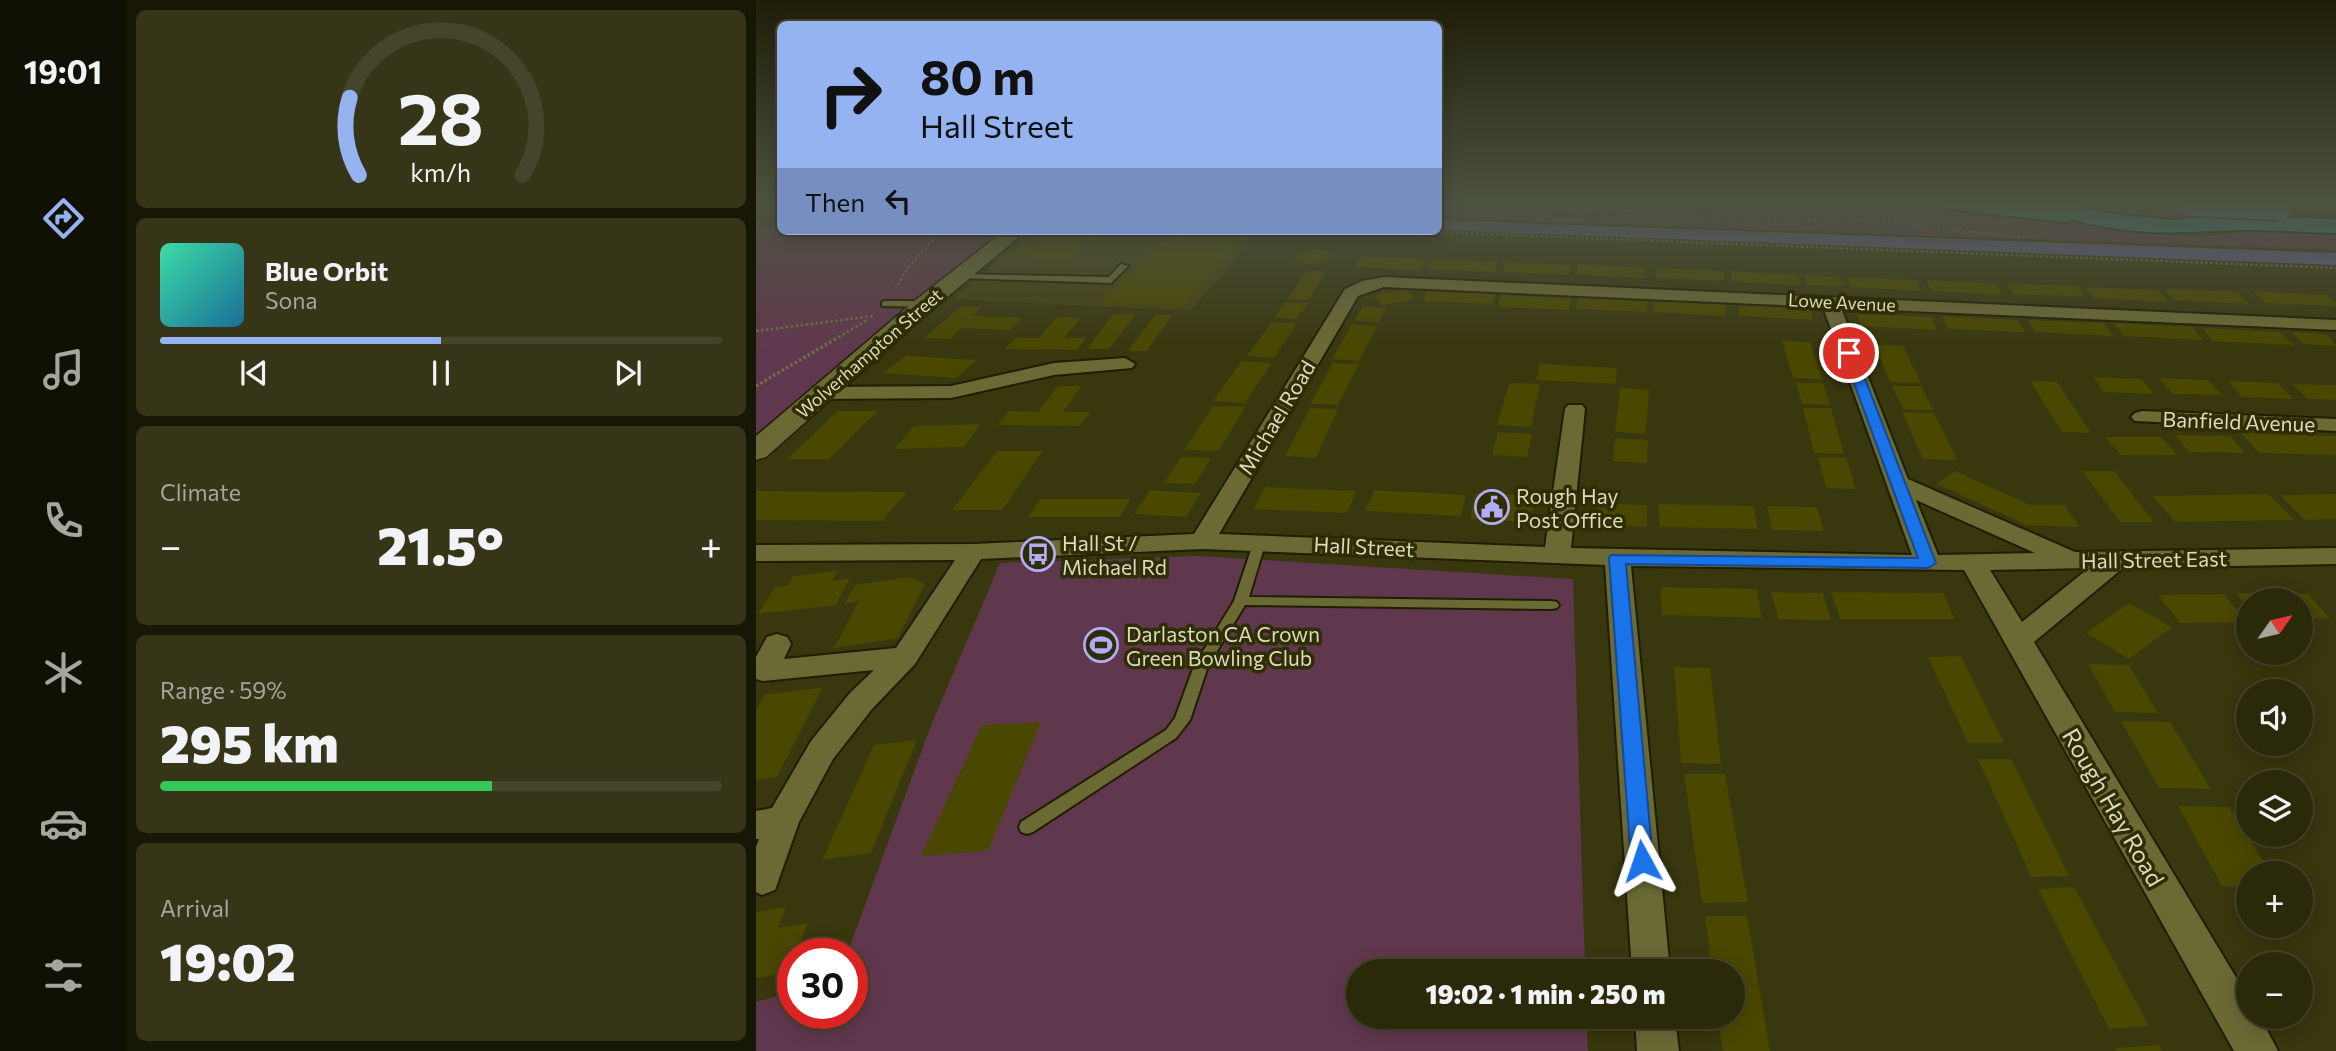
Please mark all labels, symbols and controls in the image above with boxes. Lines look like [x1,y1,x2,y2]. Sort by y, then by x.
text: 80 m [920,45,1035,105]
icon: right [805,49,896,140]
text: 19:01 [24,51,102,91]
text: 28 [398,71,484,160]
text: Hall Street [920,105,1074,145]
text: km/h [411,157,471,187]
icon: left [879,182,917,220]
text: Then [805,186,865,217]
icon: directions [39,194,88,243]
text: Blue Orbit [265,255,388,286]
street label: Wolverhampton Street [791,283,947,423]
text: Sona [265,286,317,314]
street label: Lowe Avenue [1788,288,1896,316]
pin [1819,323,1879,383]
icon: arrive [1830,334,1868,372]
icon: music [39,345,88,394]
icon: previous [235,354,273,392]
icon: pause [422,354,460,392]
icon: next [609,354,647,392]
street label: Michael Road [1232,356,1320,478]
street label: Banfield Avenue [2162,406,2316,436]
text: Climate [160,478,241,506]
place label: Rough Hay Post Office [1516,483,1623,532]
public building icon: Rough Hay Post Office [1473,488,1511,526]
icon: phone [39,496,88,545]
text: 21.5° [377,512,504,576]
text: − [160,521,182,568]
text: + [700,521,722,568]
place label: Hall St / Michael Rd [1062,530,1167,579]
street label: Hall Street [1313,531,1415,561]
bus stop icon: Hall St / Michael Rd [1019,535,1057,573]
street label: Hall Street East [2081,545,2227,573]
north arrow [2236,588,2314,665]
map controls [2236,588,2313,1029]
place label: Darlaston CA Crown Green Bowling Club [1126,621,1320,670]
sports icon: Darlaston CA Crown Green Bowling Club [1082,626,1120,664]
icon: climate [39,648,88,697]
text: Range · 59% [160,676,287,704]
button: sound [2236,679,2313,756]
text: 295 km [160,710,339,774]
street label: Rough Hay Road [2057,723,2171,891]
button: layers [2236,770,2313,847]
icon: car [39,799,88,848]
position arrow [1605,824,1679,898]
button: + [2236,861,2313,938]
text: Arrival [160,894,230,922]
text: 19:02 [160,928,296,992]
speed limit sign: 30 [777,938,868,1029]
icon: filters [39,951,88,1000]
button: − [2236,952,2313,1029]
text: 19:02 · 1 min · 250 m [1425,978,1666,1009]

